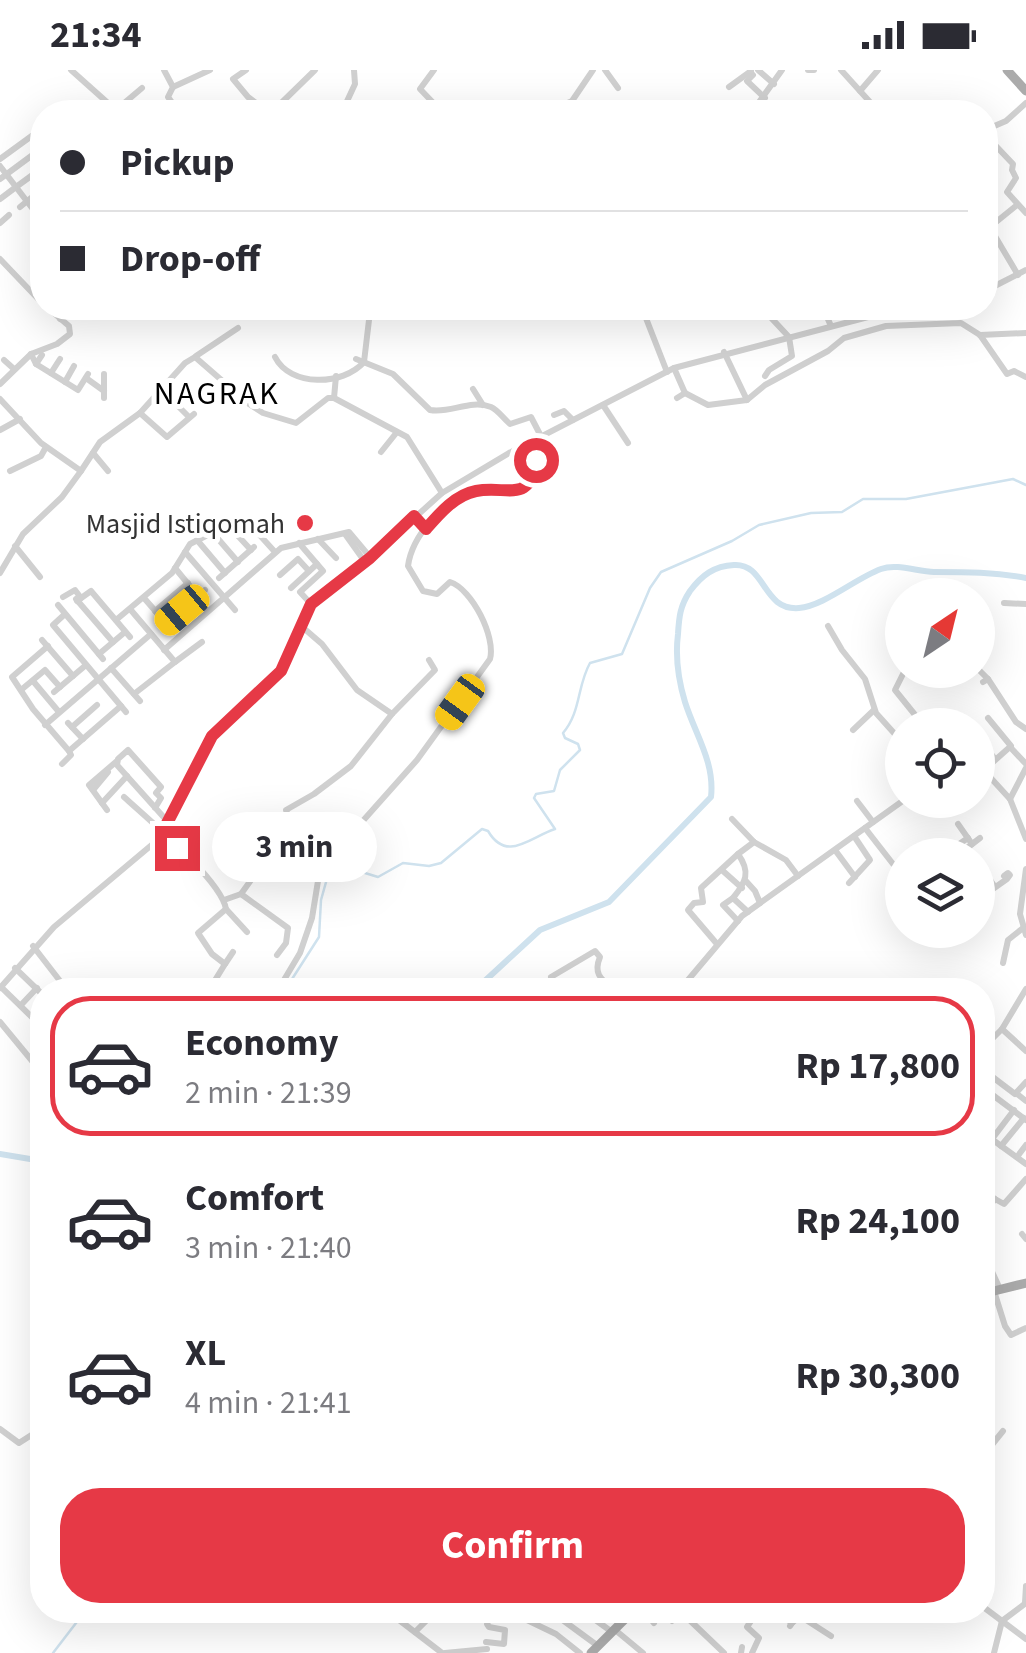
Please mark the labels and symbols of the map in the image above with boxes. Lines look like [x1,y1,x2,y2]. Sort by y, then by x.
district label: NAGRAK [154,371,280,417]
route start [514,438,559,483]
place label: Masjid Istiqomah [86,504,285,544]
marker: Masjid Istiqomah [294,512,316,534]
north arrow [885,578,995,688]
car [149,579,215,641]
car [430,669,490,735]
callout: 3 min [212,813,377,883]
route end [155,826,200,871]

